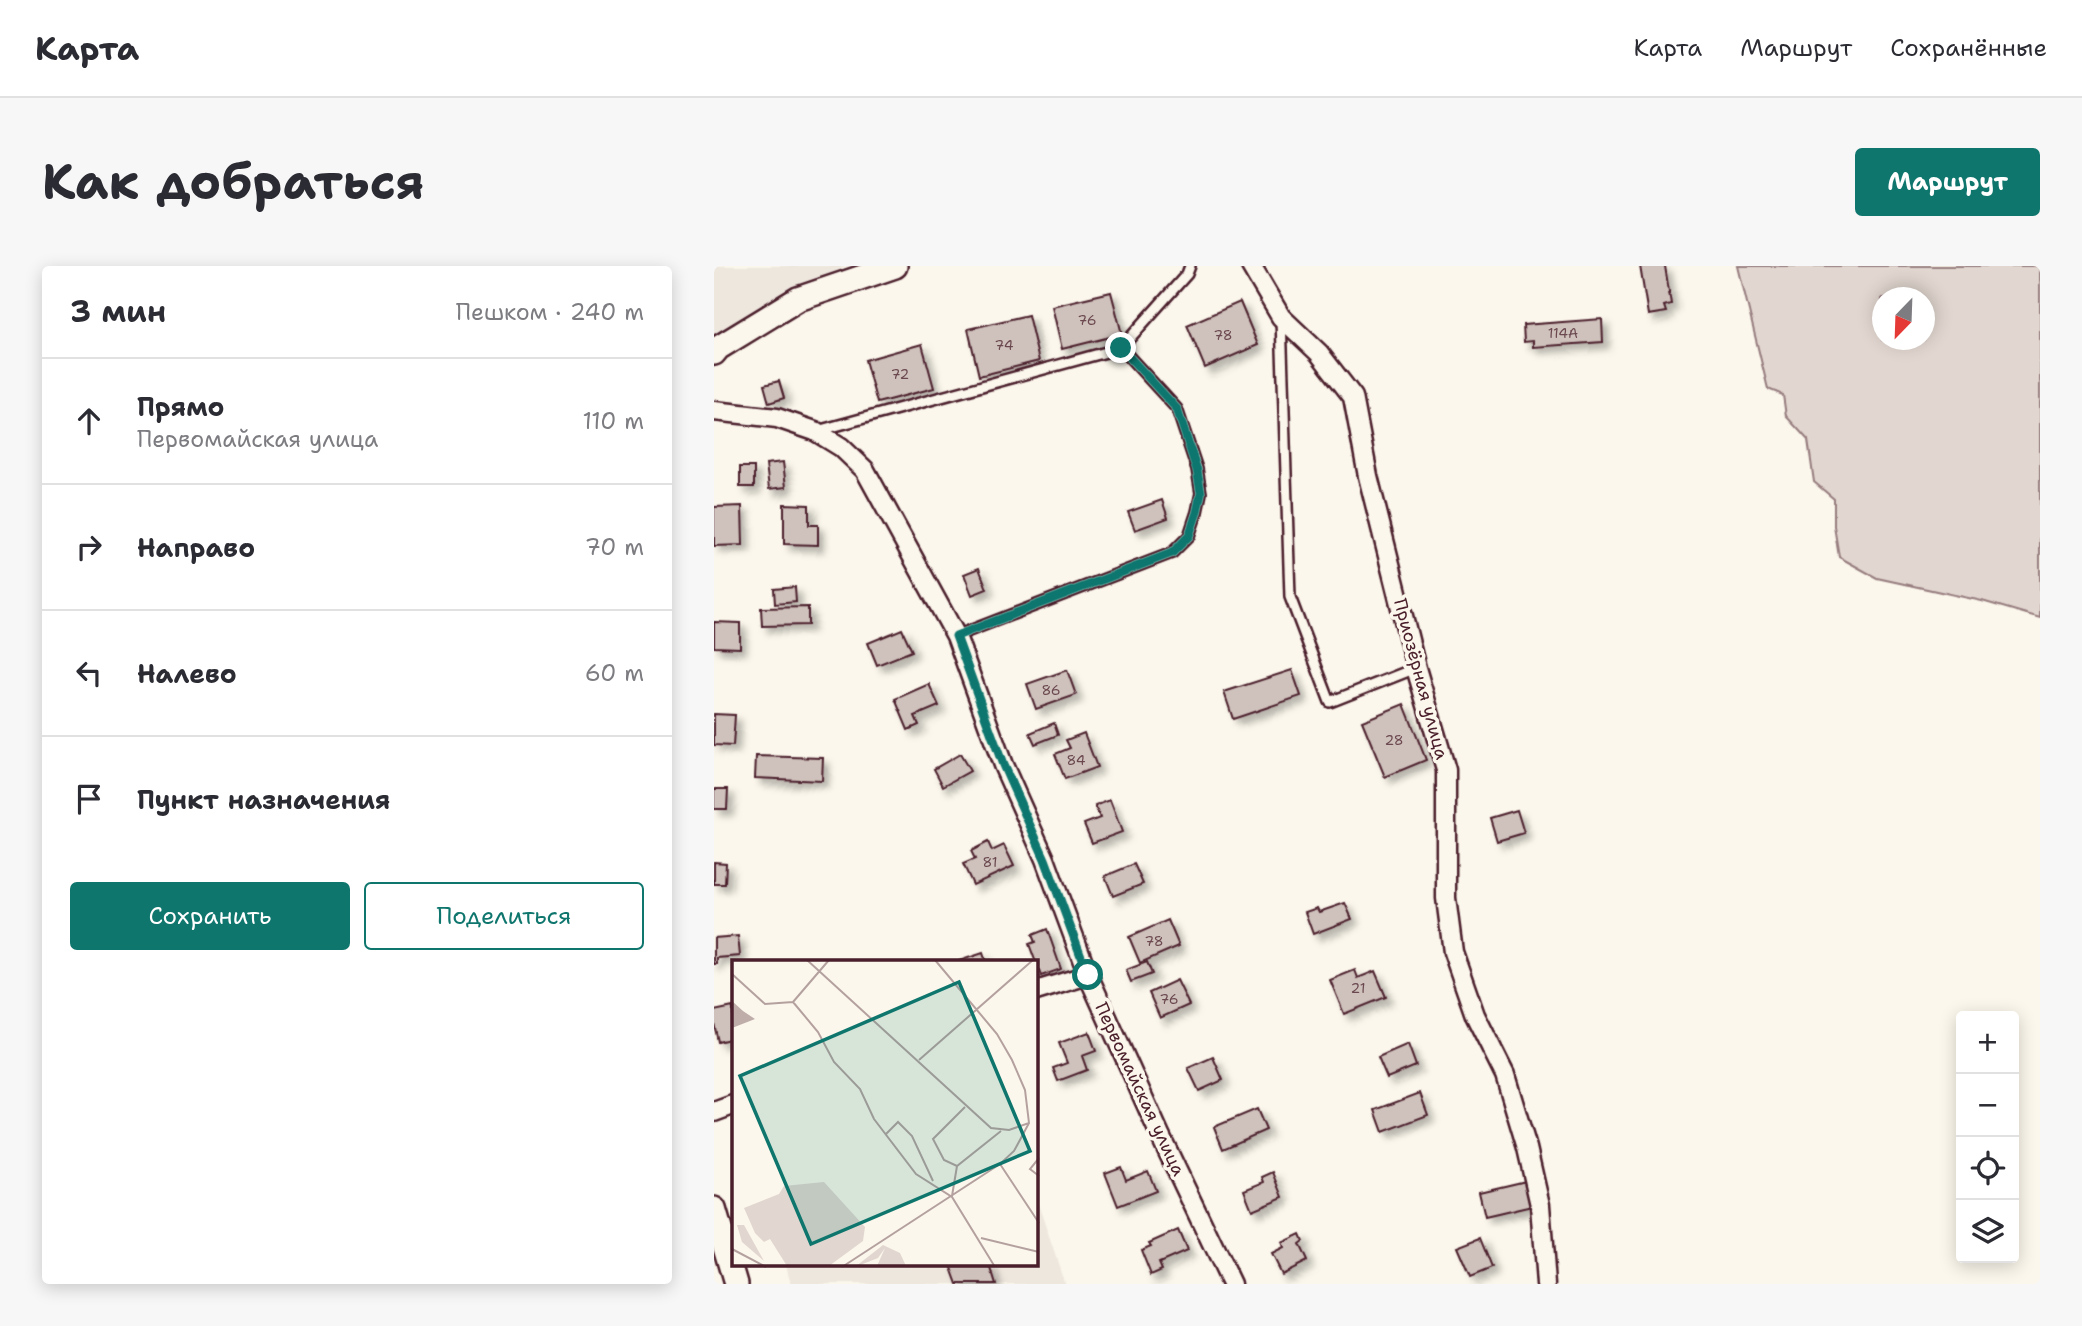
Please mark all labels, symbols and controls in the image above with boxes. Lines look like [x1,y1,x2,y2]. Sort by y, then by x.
text: Карта [35,26,139,71]
text: Карта [1634,32,1702,64]
text: Маршрут [1740,32,1852,64]
text: Сохранённые [1890,32,2047,64]
button: Маршрут [1855,148,2040,216]
text: Как добраться [42,149,424,215]
north arrow [1872,287,1935,350]
text: 3 мин [70,291,166,332]
text: Пешком · 240 m [456,297,644,327]
house number: 76 [1077,311,1097,329]
house number: 114А [1548,324,1578,342]
house number: 78 [1213,326,1233,344]
route end [1105,332,1136,363]
house number: 74 [995,336,1014,354]
house number: 72 [891,365,909,383]
text: Прямо [137,389,225,424]
icon: ahead [70,402,108,440]
text: 110 m [582,406,644,436]
text: Первомайская улица [137,424,378,454]
icon: right [70,528,108,566]
text: Направо [137,530,255,565]
text: 70 m [585,532,644,562]
street label: Приозёрная улица [1388,596,1454,762]
icon: left [70,654,108,692]
text: Налево [137,656,237,691]
text: 60 m [585,658,644,688]
house number: 86 [1041,681,1061,699]
house number: 28 [1384,731,1404,749]
house number: 84 [1066,751,1086,769]
icon: arrive [70,780,108,818]
text: Пункт назначения [137,782,390,817]
house number: 81 [982,853,998,871]
button: Сохранить [70,882,350,950]
button: Поделиться [364,882,644,950]
house number: 78 [1144,932,1164,950]
route start [1072,959,1103,990]
inset map [732,960,1038,1266]
house number: 21 [1351,979,1365,997]
house number: 76 [1159,990,1179,1008]
street label: Первомайская улица [1089,998,1191,1180]
map controls [1956,1011,2019,1263]
button: + [1956,1011,2019,1074]
button: − [1956,1074,2019,1137]
button: locate [1956,1137,2019,1200]
button: layers [1956,1200,2019,1263]

